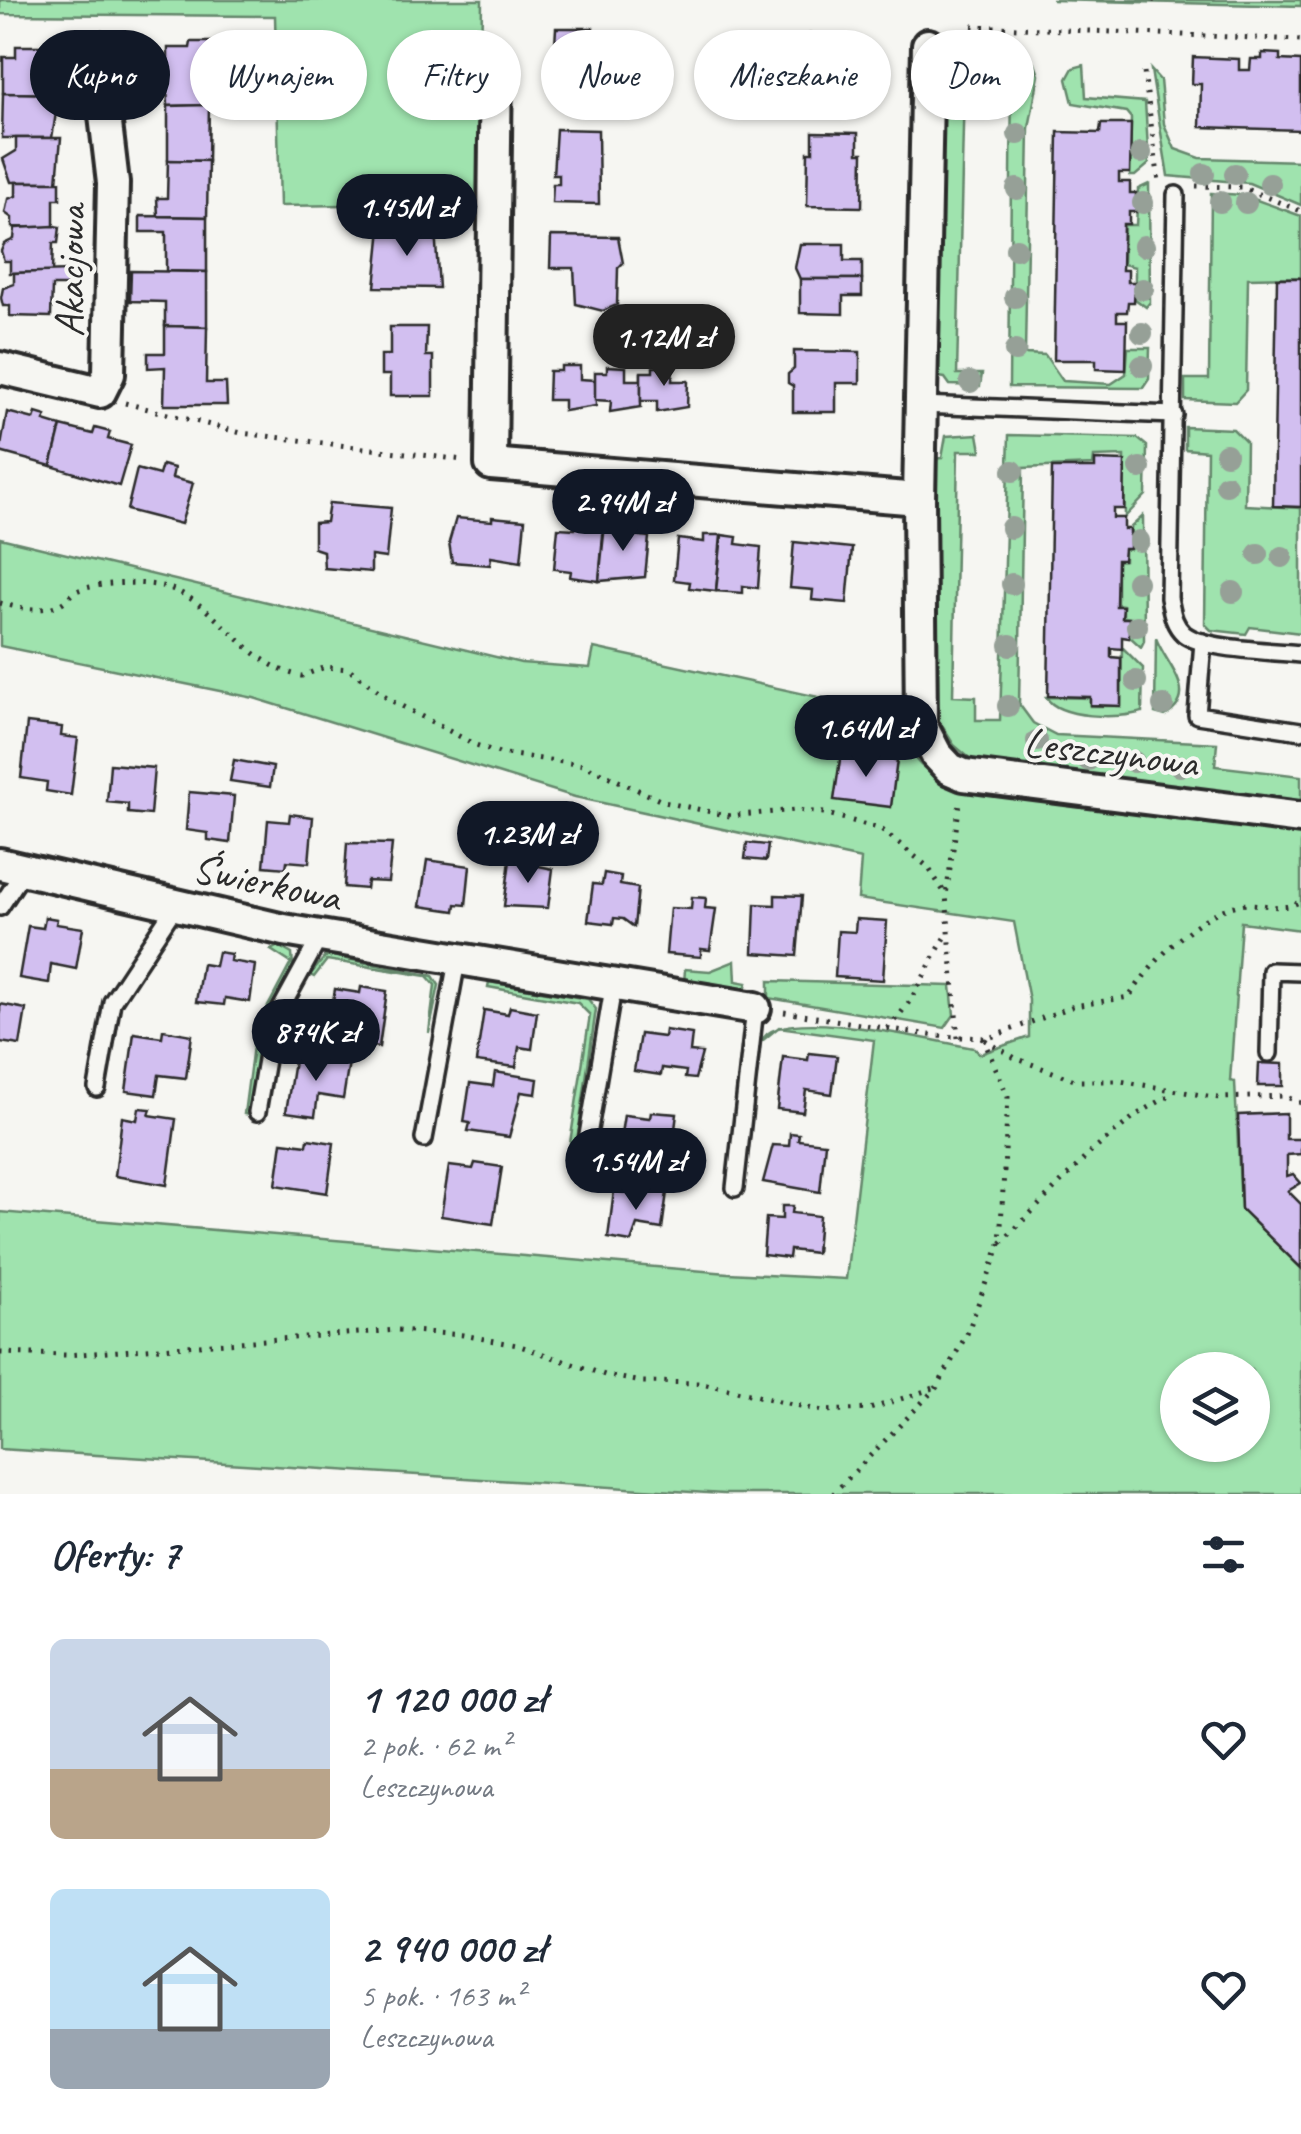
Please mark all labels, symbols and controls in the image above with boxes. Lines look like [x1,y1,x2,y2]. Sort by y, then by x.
chip: Kupno [30,30,170,120]
chip: Wynajem [190,30,367,120]
chip: Filtry [387,30,521,120]
chip: Nowe [541,30,674,120]
chip: Mieszkanie [694,30,891,120]
chip: Dom [911,30,1034,120]
pin: 1.45M zł [304,174,510,259]
text: 1.45M zł [358,186,456,227]
street label: Akacjowa [43,201,98,337]
pin: 1.12M zł [561,304,767,389]
text: 1.12M zł [615,316,713,357]
pin: 2.94M zł [520,469,726,554]
text: 2.94M zł [574,481,672,522]
pin: 1.64M zł [763,695,969,780]
text: 1.64M zł [817,707,915,748]
street label: Leszczynowa [1021,716,1204,790]
pin: 1.23M zł [425,801,631,886]
text: 1.23M zł [479,813,577,854]
street label: Świerkowa [188,841,348,924]
pin: 874K zł [224,999,408,1084]
text: 874K zł [274,1011,358,1052]
pin: 1.54M zł [533,1128,739,1213]
text: 1.54M zł [587,1140,685,1181]
map controls [1160,1352,1270,1462]
button: layers [1160,1352,1270,1462]
icon: filters [1196,1527,1251,1582]
text: Oferty: 7 [50,1528,179,1581]
text: 1 120 000 zł [360,1672,545,1725]
icon: home [130,1679,250,1799]
icon: heart [1196,1712,1251,1767]
text: 2 pok. · 62 m² [360,1725,510,1766]
text: Leszczynowa [360,1766,493,1807]
text: 2 940 000 zł [360,1922,545,1975]
icon: home [130,1929,250,2049]
icon: heart [1196,1962,1251,2017]
text: 5 pok. · 163 m² [360,1975,524,2016]
text: Leszczynowa [360,2016,493,2057]

